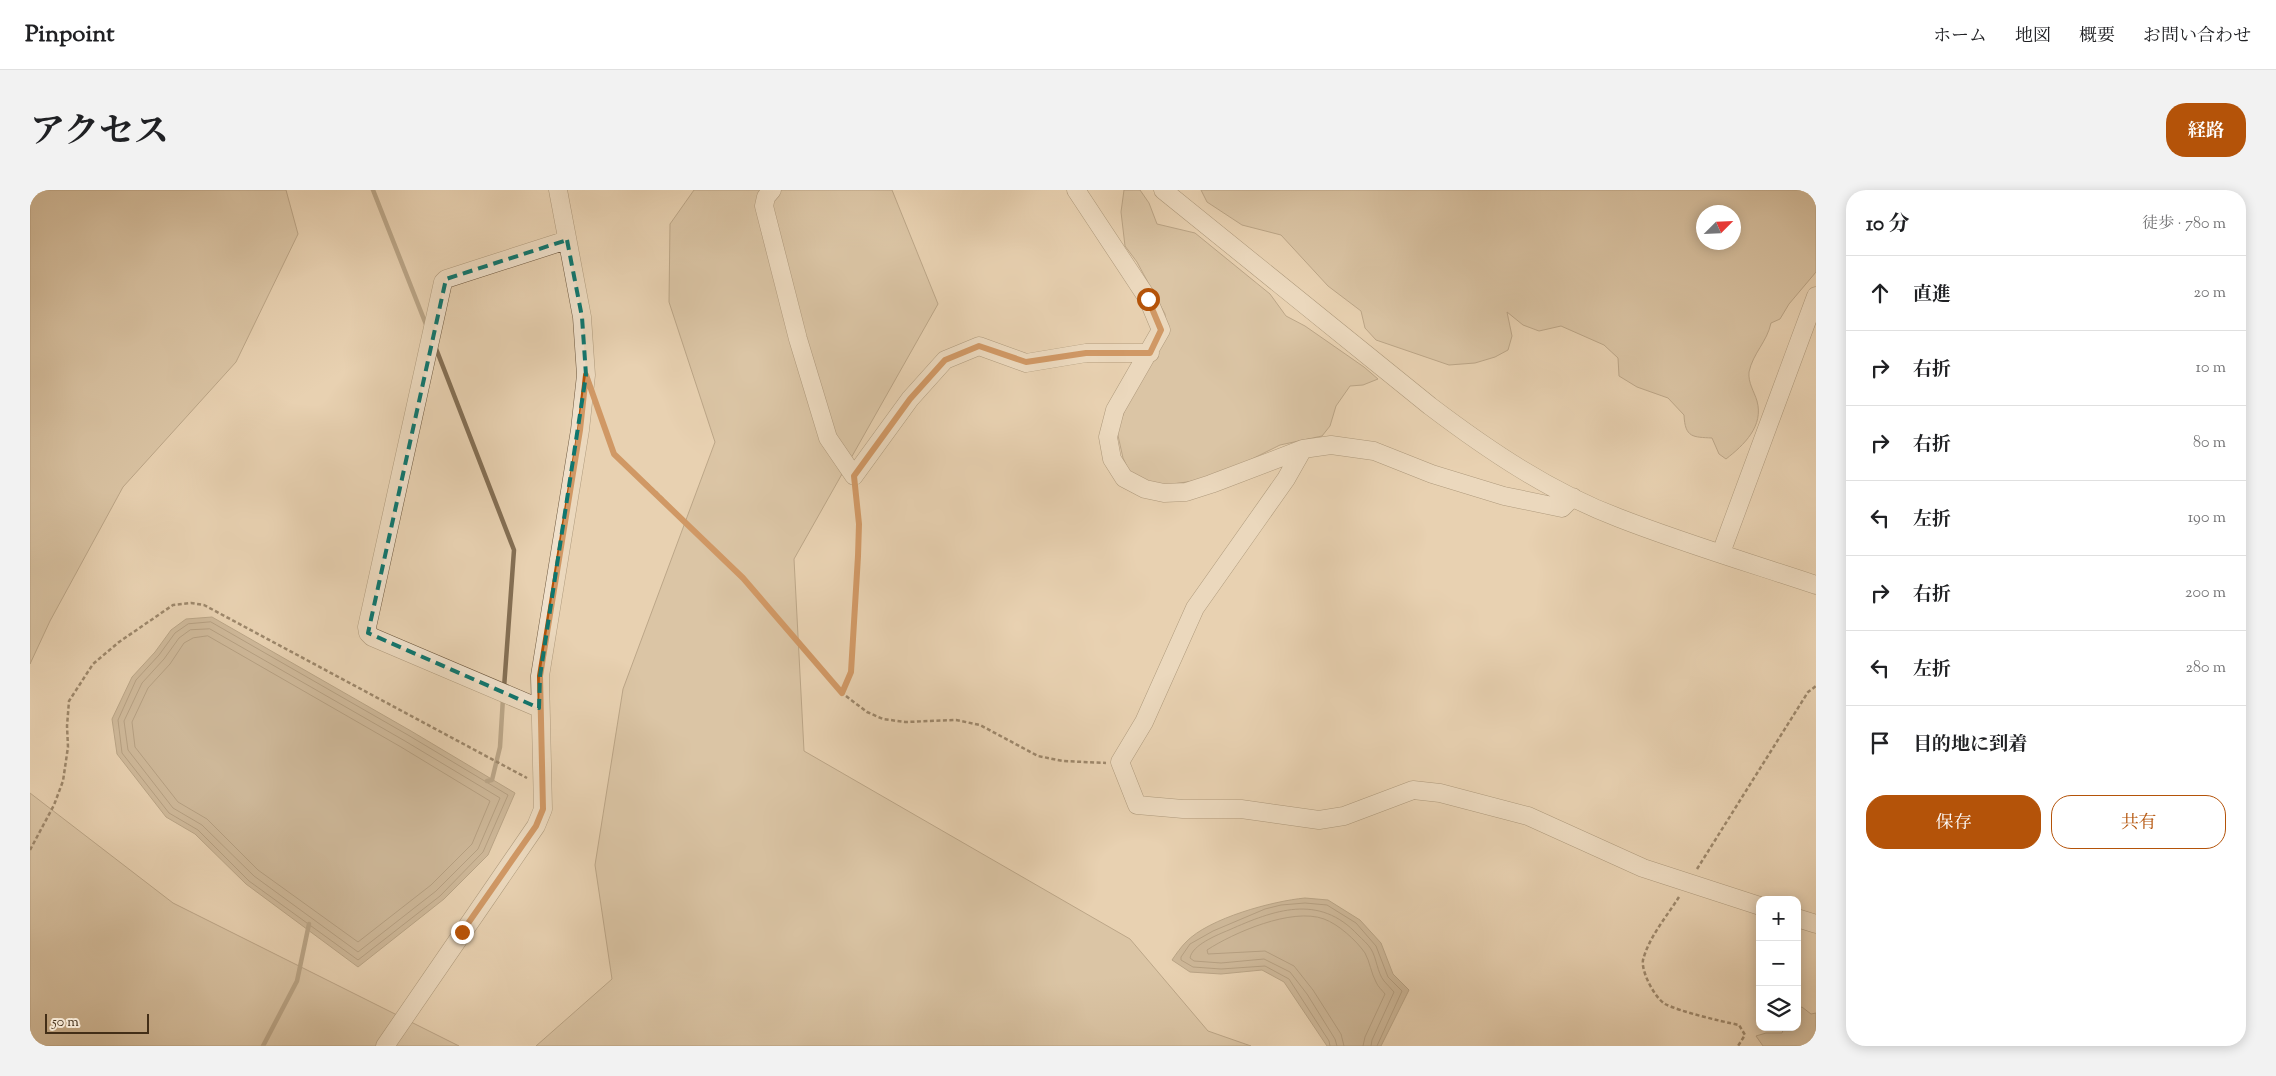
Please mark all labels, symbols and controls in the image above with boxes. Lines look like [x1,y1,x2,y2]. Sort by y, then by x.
text: Pinpoint [25,18,114,52]
text: ホーム [1933,24,1987,50]
text: 地図 [2015,24,2051,50]
text: 概要 [2079,24,2115,50]
text: お問い合わせ [2143,24,2251,50]
button: 経路 [2166,103,2246,157]
text: アクセス [30,108,169,159]
north arrow [1696,205,1741,250]
text: 10 分 [1866,210,1910,240]
text: 徒歩 · 780 m [2142,213,2226,236]
icon: ahead [1866,279,1894,307]
text: 直進 [1913,282,1951,309]
text: 20 m [2193,282,2226,305]
route start [1137,288,1160,311]
icon: right [1866,354,1894,382]
text: 右折 [1913,357,1951,384]
text: 10 m [2196,357,2226,380]
icon: right [1866,429,1894,457]
text: 右折 [1913,432,1951,459]
text: 80 m [2193,432,2226,455]
icon: left [1866,504,1894,532]
text: 左折 [1913,507,1951,534]
text: 190 m [2188,507,2226,530]
icon: right [1866,579,1894,607]
text: 右折 [1913,582,1951,609]
text: 200 m [2185,582,2226,605]
icon: left [1866,654,1894,682]
text: 左折 [1913,657,1951,684]
text: 280 m [2185,657,2226,680]
icon: arrive [1866,729,1894,757]
text: 目的地に到着 [1913,732,2027,759]
button: 保存 [1866,795,2041,849]
button: 共有 [2051,795,2226,849]
map controls [1756,896,1801,1031]
button: + [1756,896,1801,941]
route end [451,921,474,944]
button: − [1756,941,1801,986]
button: layers [1756,986,1801,1031]
scale bar [45,1011,149,1034]
text: 50 m [52,1013,79,1033]

